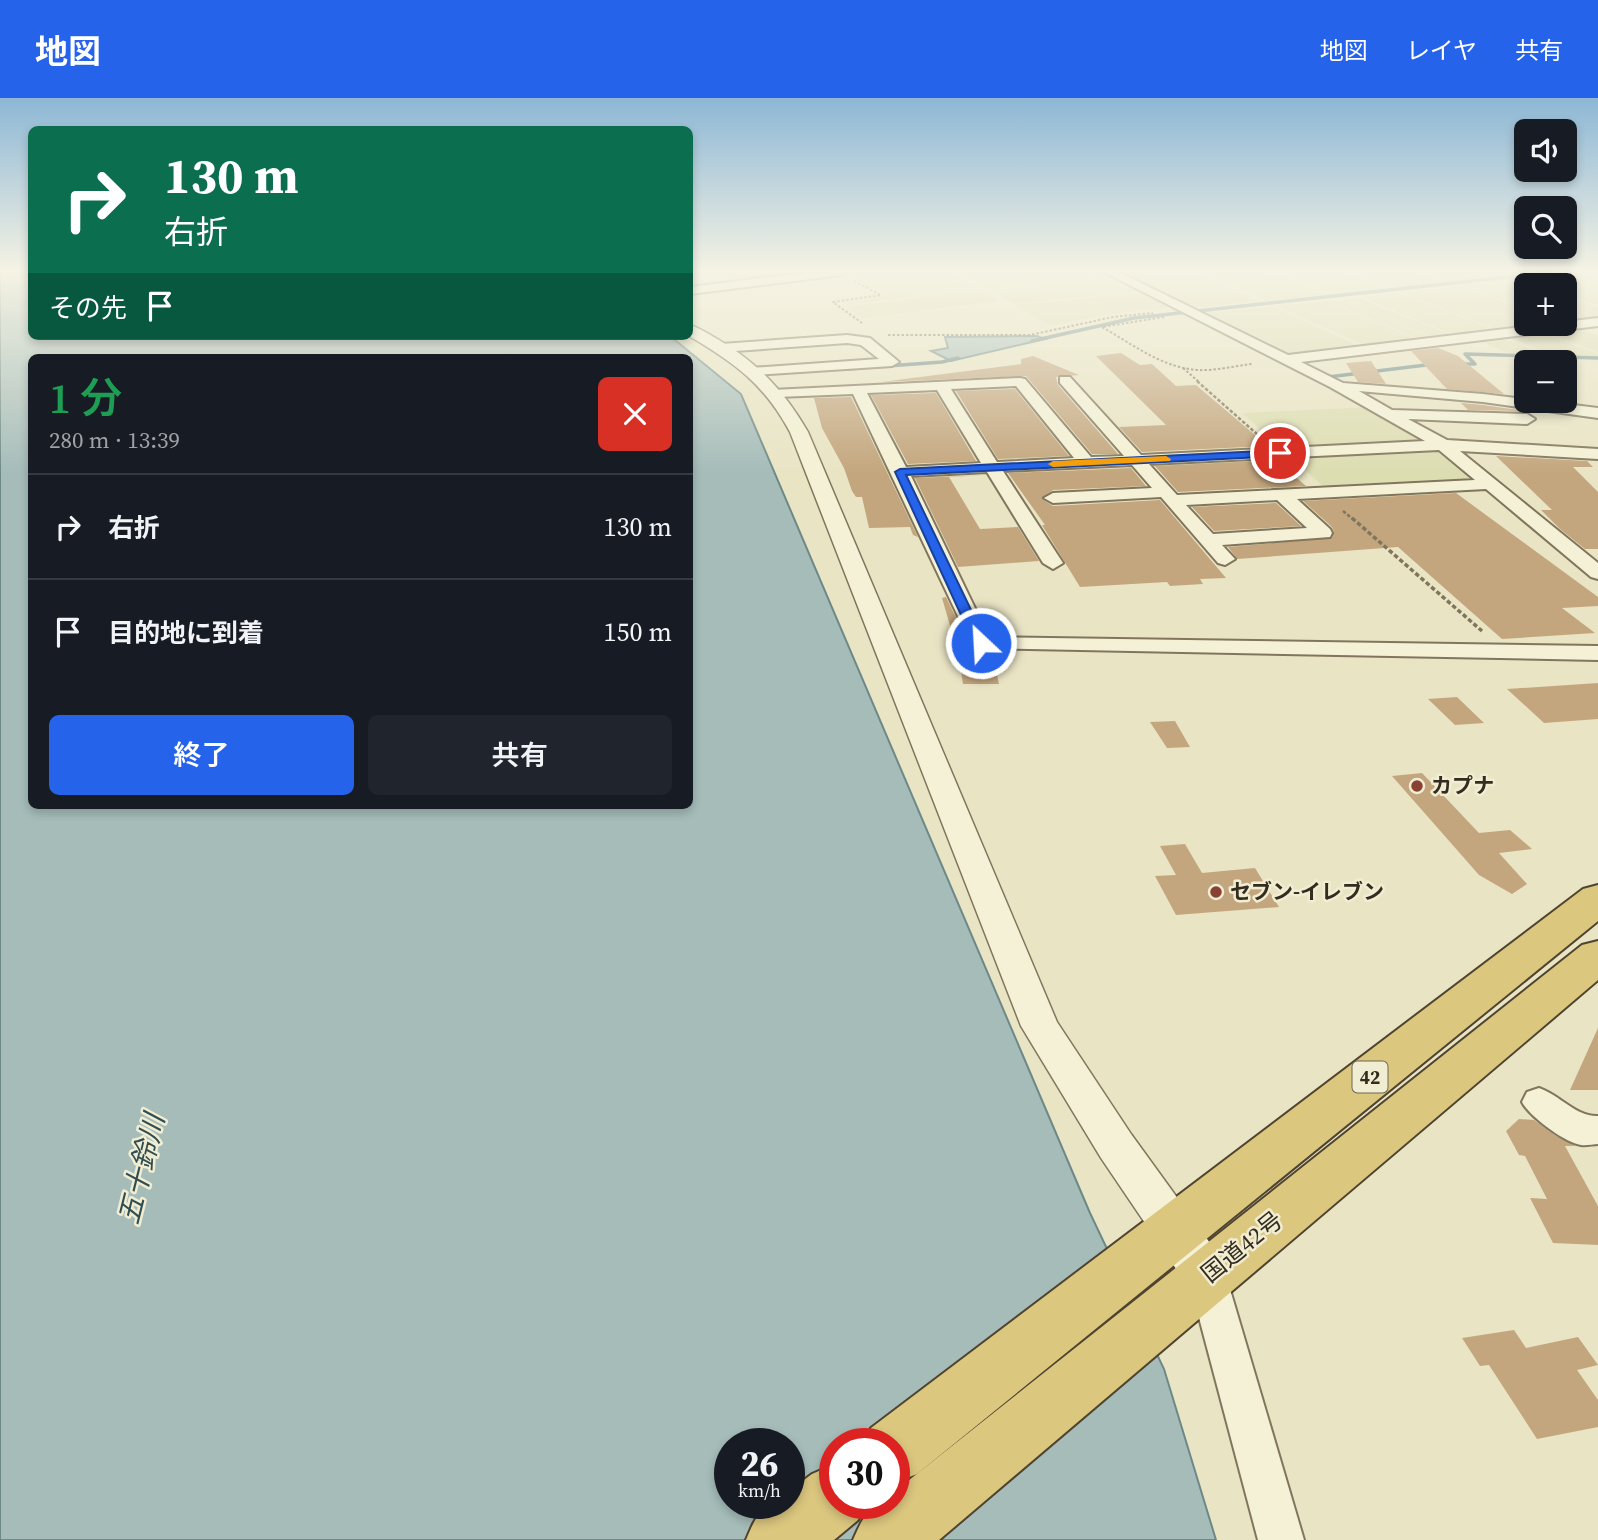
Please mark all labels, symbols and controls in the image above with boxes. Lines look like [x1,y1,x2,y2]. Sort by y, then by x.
text: 地図 [35,29,101,74]
text: 地図 [1320,34,1368,67]
text: レイヤ [1406,34,1477,67]
text: 共有 [1515,34,1563,67]
map controls [1514,119,1577,413]
button: sound [1514,119,1577,182]
text: 130 m [164,142,299,209]
icon: right [49,154,140,245]
button: search [1514,196,1577,259]
text: 右折 [164,210,228,254]
button: + [1514,273,1577,336]
icon: arrive [141,287,179,325]
text: その先 [49,290,127,326]
button: − [1514,350,1577,413]
text: 1 分 [49,369,122,427]
button: close [598,377,672,451]
pin [1250,423,1310,483]
text: 280 m · 13:39 [49,424,180,456]
icon: arrive [1261,434,1299,472]
icon: right [49,508,87,546]
text: 130 m [604,509,672,545]
text: 右折 [108,510,160,546]
position arrow [944,606,1018,680]
icon: arrive [49,613,87,651]
text: 150 m [604,614,672,650]
text: 目的地に到着 [108,615,264,651]
button: 終了 [49,715,354,795]
button: 共有 [368,715,672,795]
place label: カプナ [1431,771,1494,800]
marker: カプナ [1409,778,1425,794]
place label: セブン-イレブン [1230,877,1384,906]
marker: セブン-イレブン [1208,884,1224,900]
road number: 42 [1352,1062,1388,1093]
water label: 五十鈴川 [109,1107,174,1228]
street label: 国道42号 [1194,1204,1289,1290]
speed limit sign: 30 [819,1428,910,1519]
text: 26 [741,1440,778,1488]
text: km/h [738,1478,781,1503]

